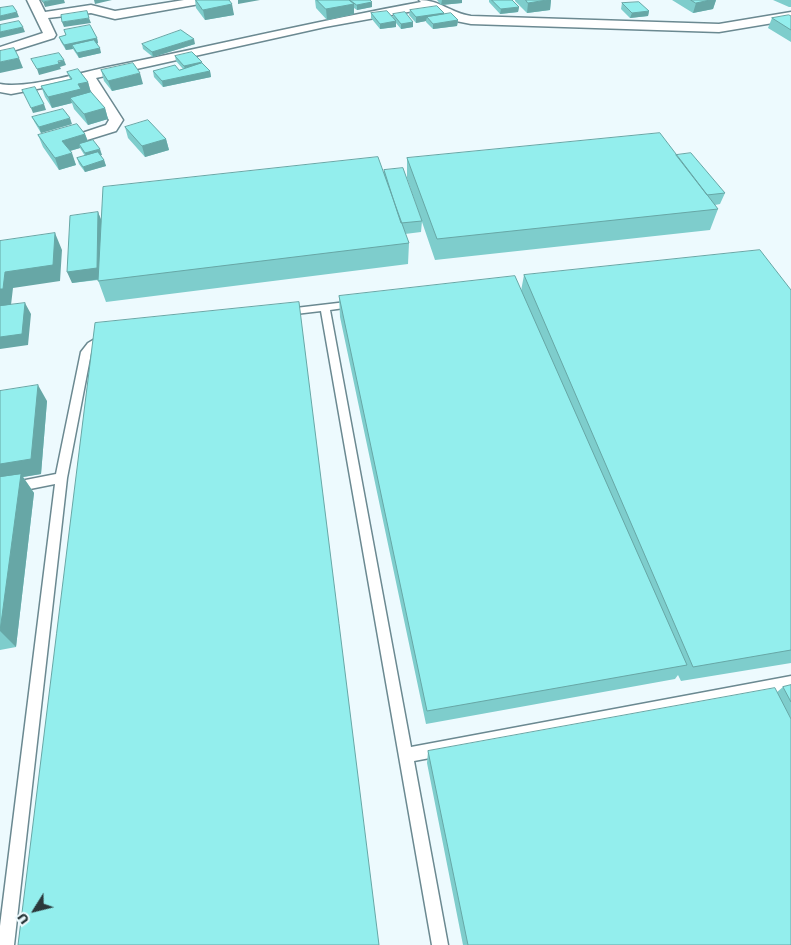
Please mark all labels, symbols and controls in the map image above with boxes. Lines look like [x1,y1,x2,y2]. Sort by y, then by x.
north arrow [10,885,60,935]
text: U [13,910,32,928]

